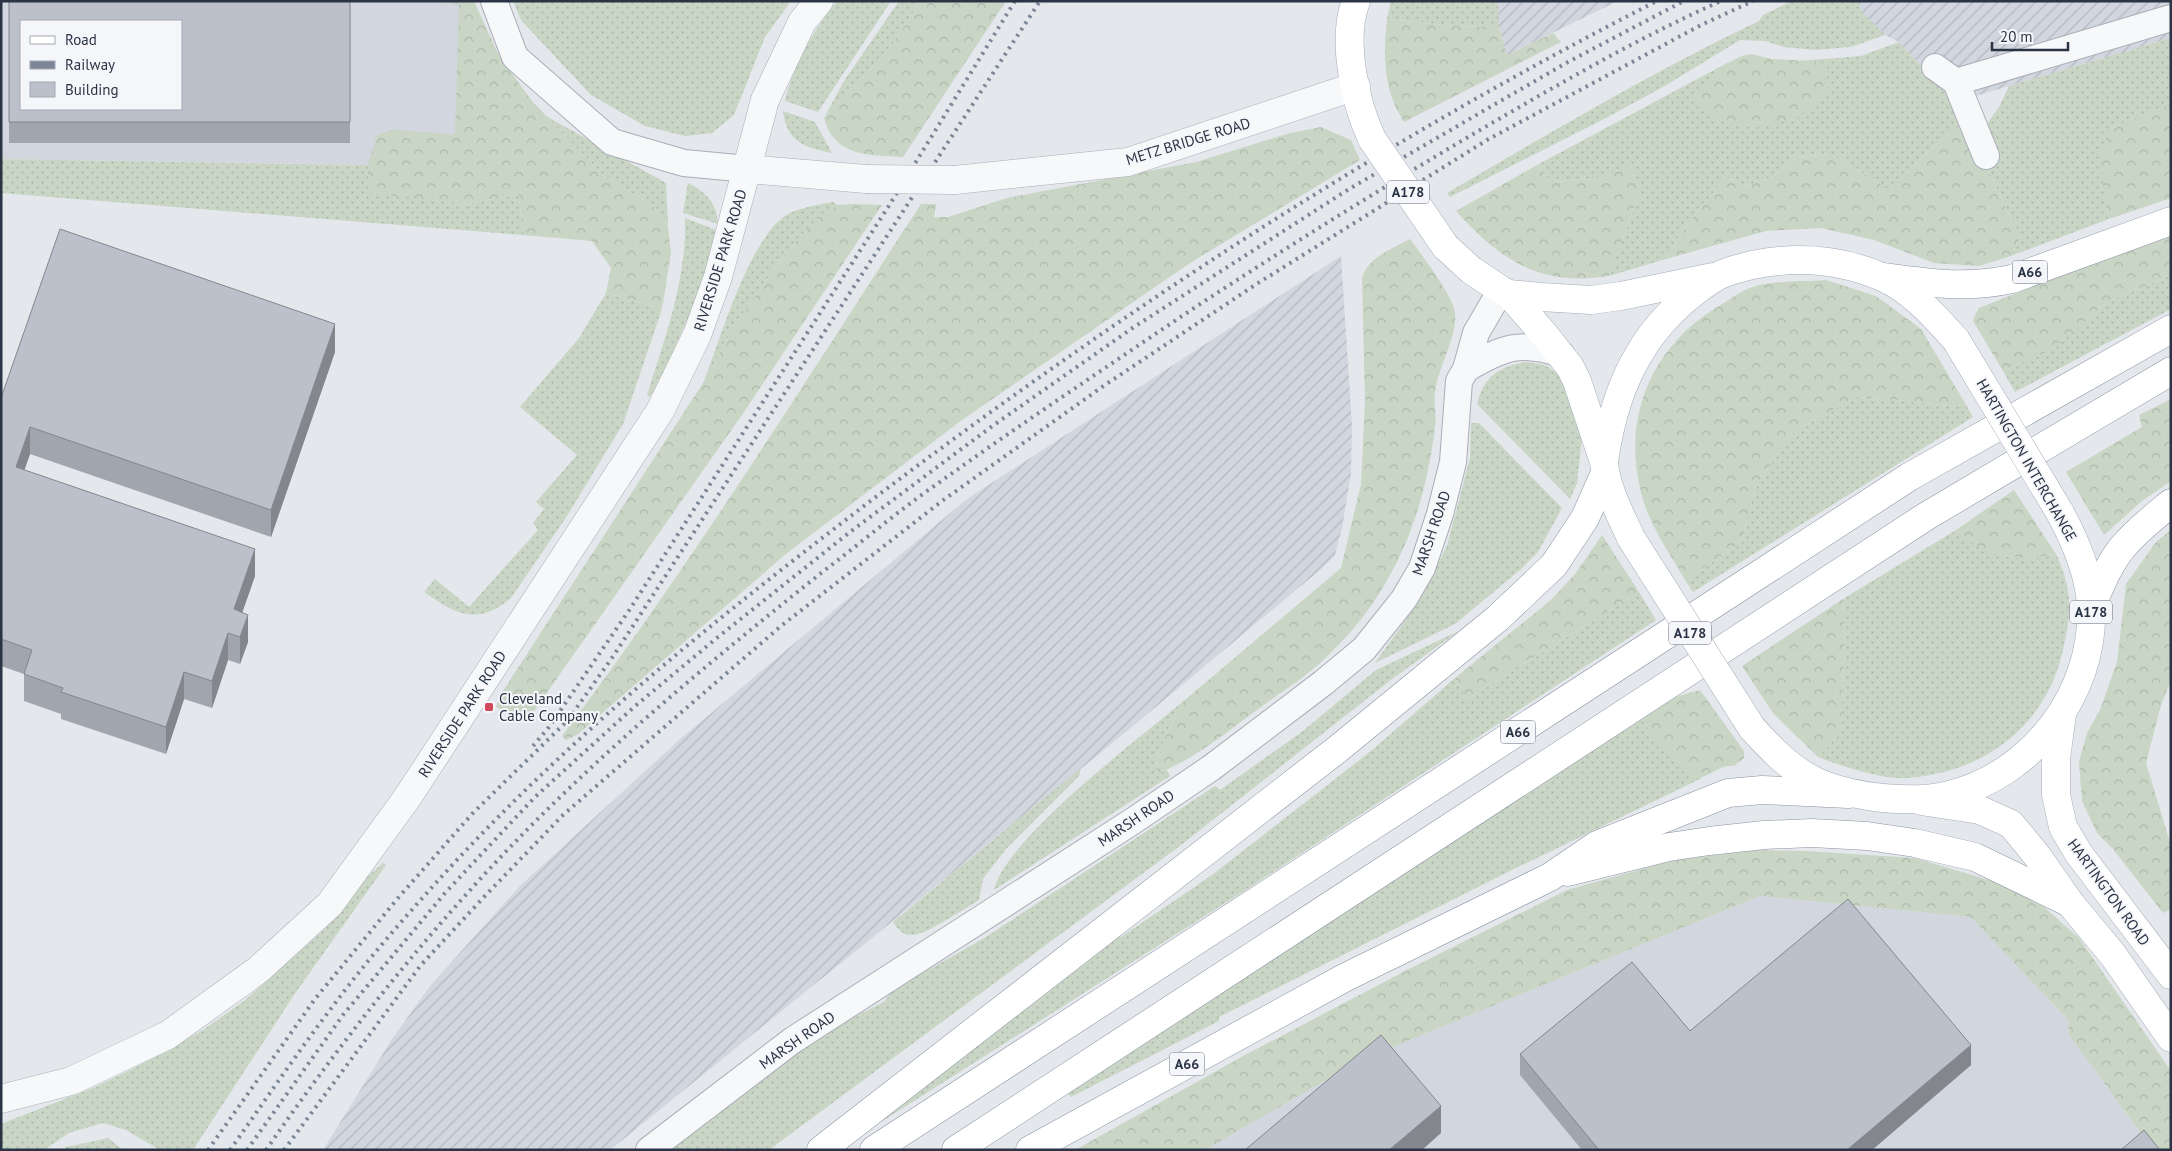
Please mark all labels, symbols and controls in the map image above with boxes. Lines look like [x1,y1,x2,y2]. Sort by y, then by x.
legend [20,20,182,110]
scale bar [1992,20,2068,52]
text: 20 m [2000,27,2033,46]
text: Road [65,30,97,49]
text: Railway [65,55,115,74]
text: Building [65,80,119,99]
street label: METZ BRIDGE ROAD [1123,113,1253,169]
road number: A178 [1387,180,1429,203]
street label: RIVERSIDE PARK ROAD [689,187,751,333]
road number: A66 [2012,260,2048,284]
street label: HARTINGTON INTERCHANGE [1973,375,2081,545]
street label: MARSH ROAD [1408,488,1454,578]
road number: A178 [2070,600,2112,624]
road number: A178 [1669,622,1711,644]
street label: RIVERSIDE PARK ROAD [414,647,510,781]
place label: Cleveland Cable Company [499,689,598,725]
marker: Cleveland Cable Company [483,701,495,713]
road number: A66 [1500,720,1536,744]
street label: MARSH ROAD [1094,785,1178,851]
street label: HARTINGTON ROAD [2064,835,2154,949]
street label: MARSH ROAD [755,1007,839,1073]
road number: A66 [1170,1052,1204,1076]

